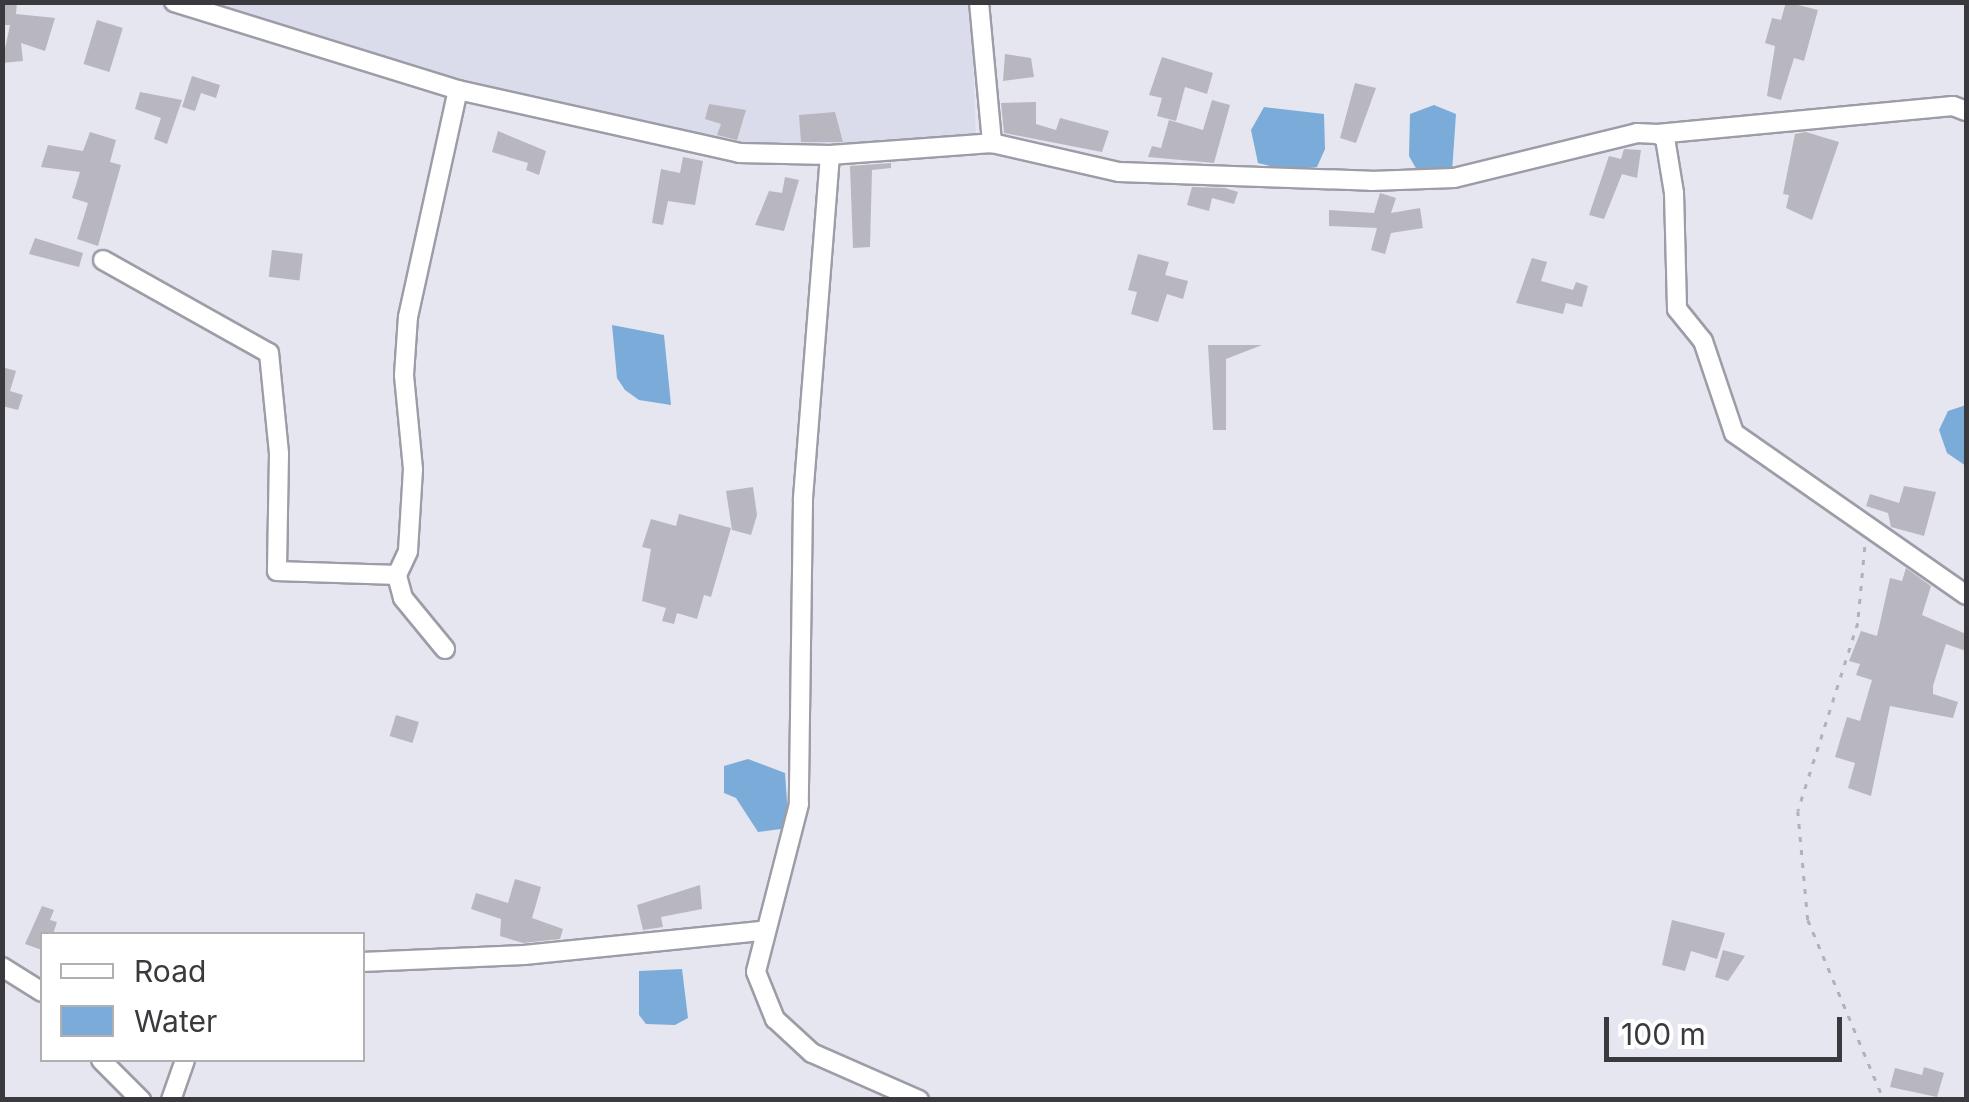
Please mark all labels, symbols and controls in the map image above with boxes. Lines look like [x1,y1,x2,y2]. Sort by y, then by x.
legend [40,932,365,1062]
text: Road [134,953,206,989]
scale bar [1609,997,1846,1059]
text: Water [134,1003,217,1039]
text: 100 m [1621,1016,1706,1052]

